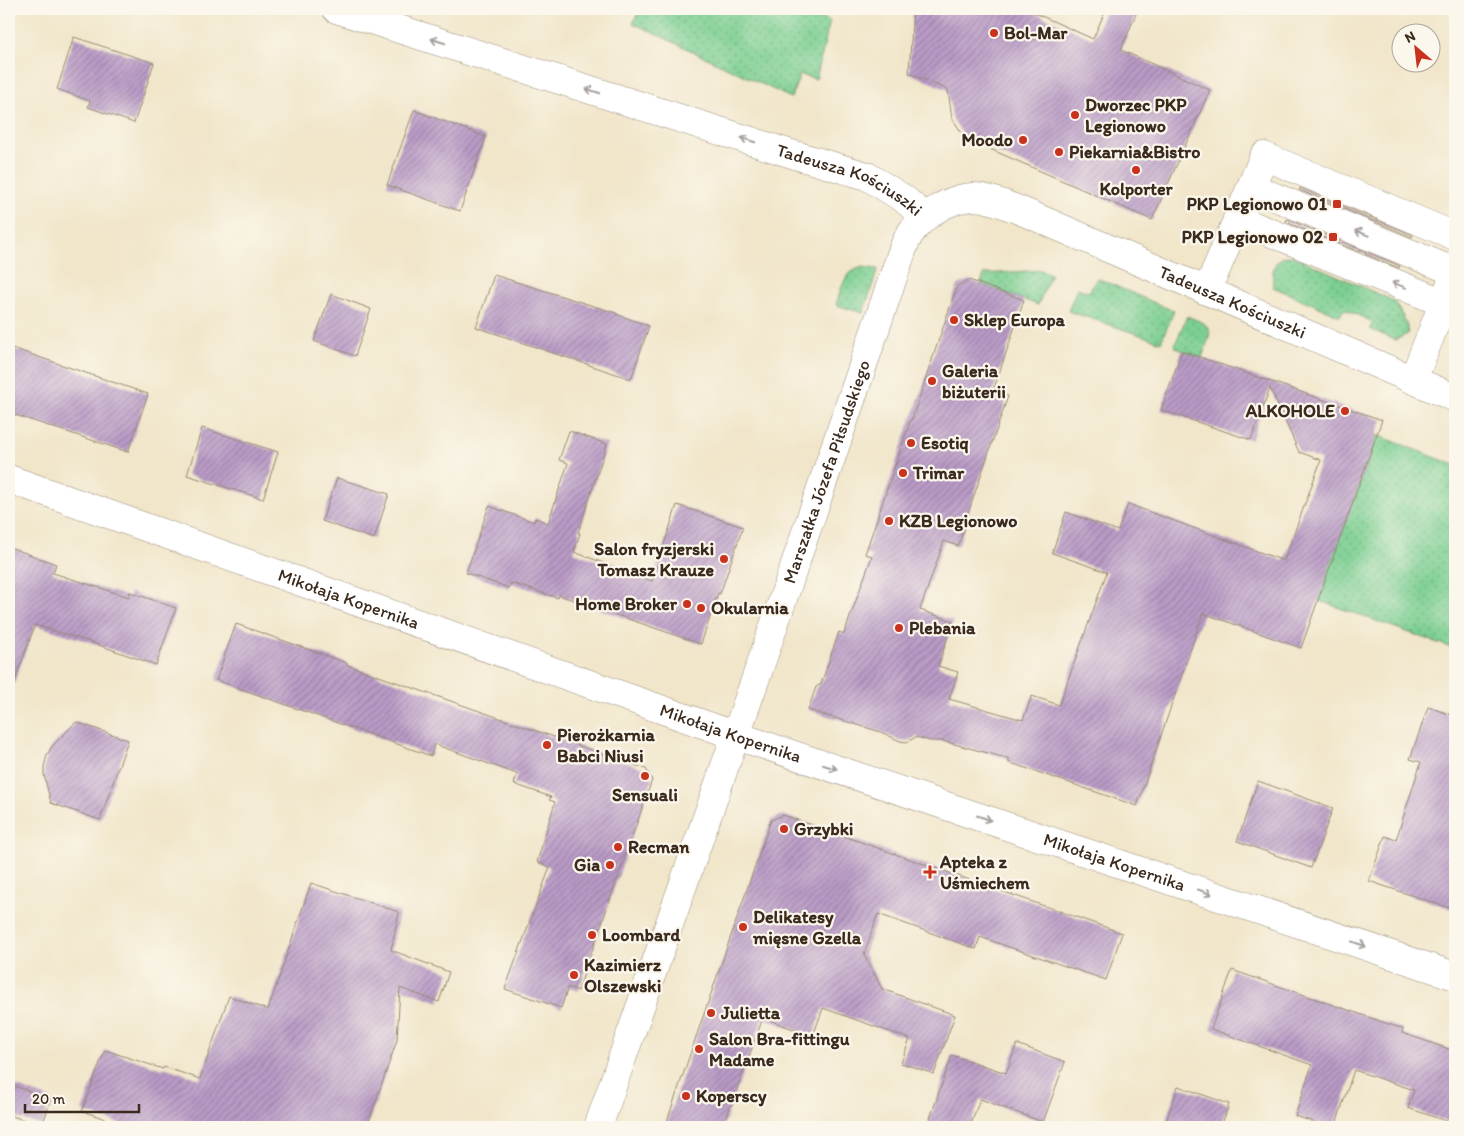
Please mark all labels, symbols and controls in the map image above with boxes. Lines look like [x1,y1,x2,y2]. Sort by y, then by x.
place label: Bol-Mar [1004,22,1069,44]
north arrow [1392,22,1442,72]
marker: Bol-Mar [988,27,1000,39]
text: N [1402,27,1418,47]
one-way arrow [431,36,447,46]
one-way arrow [586,85,602,95]
place label: Dworzec PKP Legionowo [1085,94,1187,137]
marker: Dworzec PKP Legionowo [1069,109,1081,121]
place label: Moodo [961,129,1013,151]
marker: Moodo [1017,134,1029,146]
one-way arrow [741,135,756,144]
street label: Tadeusza Kościuszki [774,139,927,221]
place label: Piekarnia&Bistro [1069,141,1200,163]
marker: Piekarnia&Bistro [1053,146,1065,158]
marker: Kolporter [1130,164,1142,176]
place label: Kolporter [1099,178,1174,200]
place label: PKP Legionowo 01 [1187,193,1328,215]
marker: PKP Legionowo 01 [1331,198,1343,210]
place label: PKP Legionowo 02 [1181,226,1324,248]
one-way arrow [1354,228,1369,237]
marker: PKP Legionowo 02 [1327,231,1339,243]
street label: Tadeusza Kościuszki [1156,261,1309,343]
one-way arrow [1391,280,1407,289]
place label: Sklep Europa [964,309,1066,331]
marker: Sklep Europa [948,314,960,326]
street label: Marszałka Józefa Piłsudskiego [778,357,875,586]
place label: Galeria biżuterii [942,360,1006,403]
marker: Galeria biżuterii [926,375,938,387]
place label: ALKOHOLE [1245,400,1335,422]
marker: ALKOHOLE [1339,405,1351,417]
place label: Esotiq [921,432,969,454]
marker: Esotiq [905,437,917,449]
place label: Trimar [912,462,965,484]
marker: Trimar [897,467,909,479]
place label: KZB Legionowo [899,510,1017,532]
marker: KZB Legionowo [883,515,895,527]
place label: Salon fryzjerski Tomasz Krauze [594,538,714,581]
marker: Salon fryzjerski Tomasz Krauze [718,553,730,565]
street label: Mikołaja Kopernika [275,564,422,634]
place label: Home Broker [575,593,678,615]
place label: Okularnia [711,597,789,619]
marker: Home Broker [681,598,693,610]
marker: Okularnia [695,602,707,614]
place label: Plebania [909,617,976,639]
marker: Plebania [893,622,905,634]
street label: Mikołaja Kopernika [657,699,804,768]
place label: Pierożkarnia Babci Niusi [557,724,656,767]
marker: Pierożkarnia Babci Niusi [541,739,553,751]
one-way arrow [822,763,838,772]
marker: Sensuali [639,770,651,782]
place label: Sensuali [612,784,678,806]
one-way arrow [976,814,992,823]
place label: Grzybki [794,818,853,840]
marker: Grzybki [778,823,790,835]
street label: Mikołaja Kopernika [1041,828,1188,896]
place label: Recman [628,836,690,858]
marker: Recman [612,841,624,853]
place label: Apteka z Uśmiechem [939,851,1031,894]
place label: Gia [574,854,600,876]
marker: Gia [604,859,616,871]
marker: Apteka z Uśmiechem [924,866,936,878]
one-way arrow [1197,888,1212,897]
place label: Delikatesy mięsne Gzella [752,906,862,949]
marker: Delikatesy mięsne Gzella [737,921,749,933]
place label: Loombard [602,924,681,946]
marker: Loombard [586,929,598,941]
one-way arrow [1351,940,1366,949]
place label: Kazimierz Olszewski [584,954,662,997]
marker: Kazimierz Olszewski [568,969,580,981]
place label: Julietta [720,1002,781,1024]
marker: Julietta [705,1007,717,1019]
place label: Salon Bra-fittingu Madame [709,1028,850,1071]
marker: Salon Bra-fittingu Madame [693,1043,705,1055]
scale bar [25,1081,139,1113]
place label: Koperscy [696,1085,767,1107]
text: 20 m [32,1090,66,1108]
marker: Koperscy [680,1090,692,1102]

